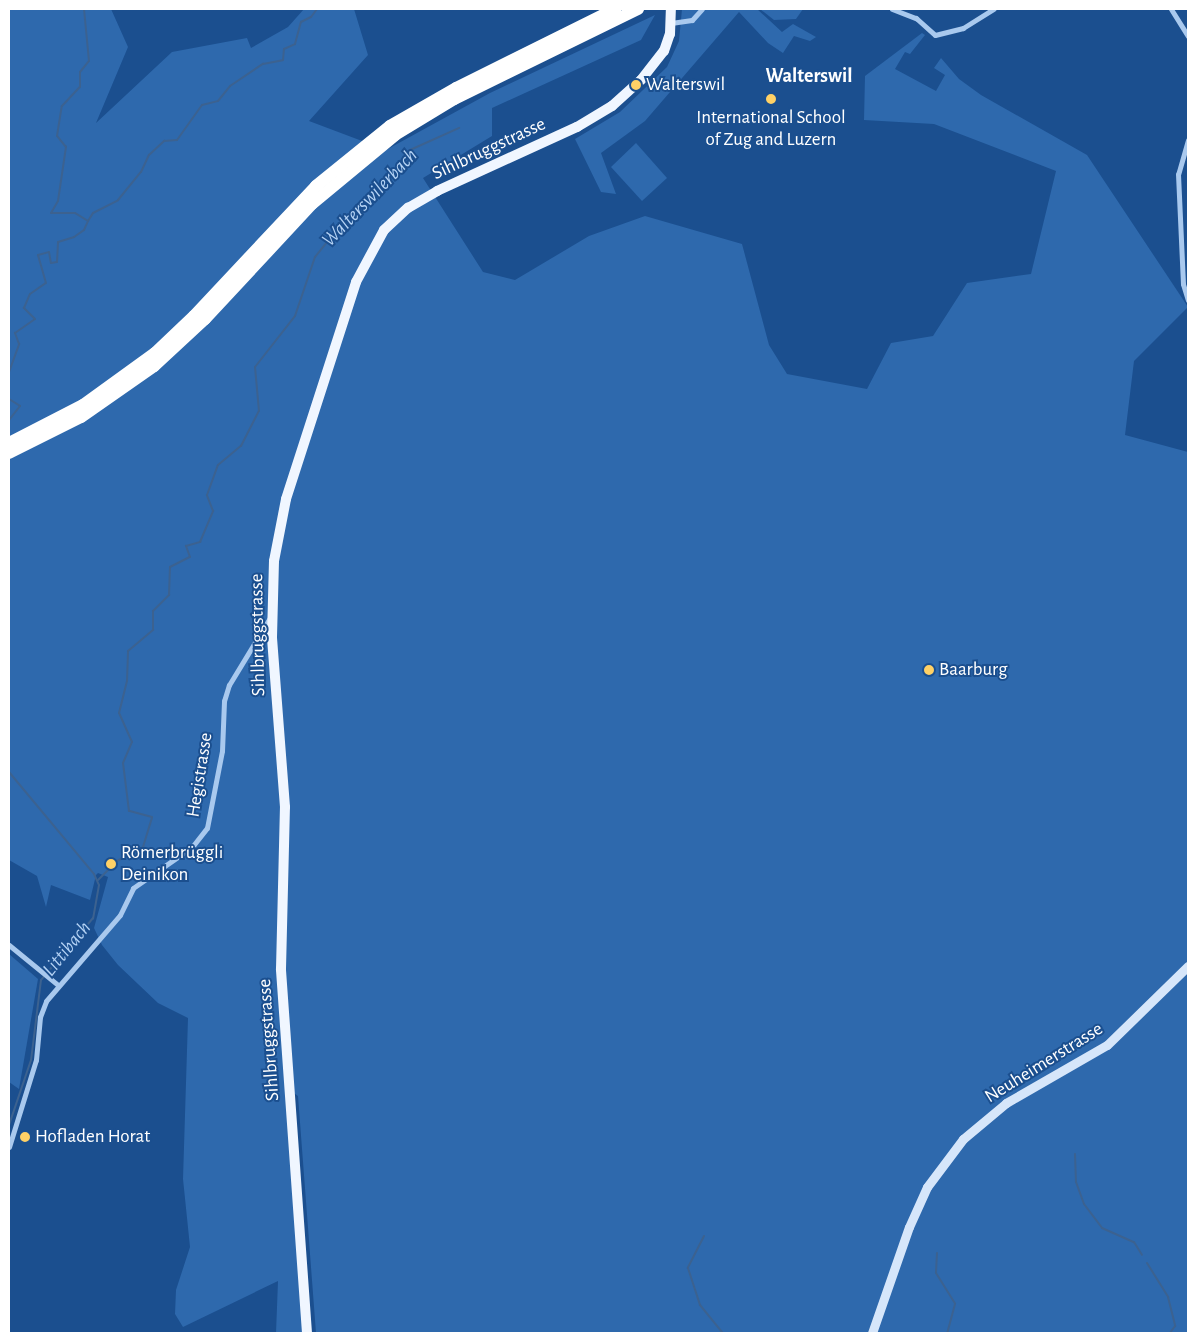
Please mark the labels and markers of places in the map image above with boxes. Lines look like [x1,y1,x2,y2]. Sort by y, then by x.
place label: Walterswil [646,74,725,96]
marker: Walterswil [630,79,642,91]
marker: International School of Zug and Luzern [765,93,777,105]
place label: International School of Zug and Luzern [696,107,846,151]
place label: Baarburg [939,659,1007,681]
marker: Baarburg [923,664,935,676]
place label: Römerbrüggli Deinikon [121,842,223,886]
marker: Römerbrüggli Deinikon [105,858,117,870]
place label: Hofladen Horat [35,1126,150,1148]
marker: Hofladen Horat [19,1131,31,1143]

